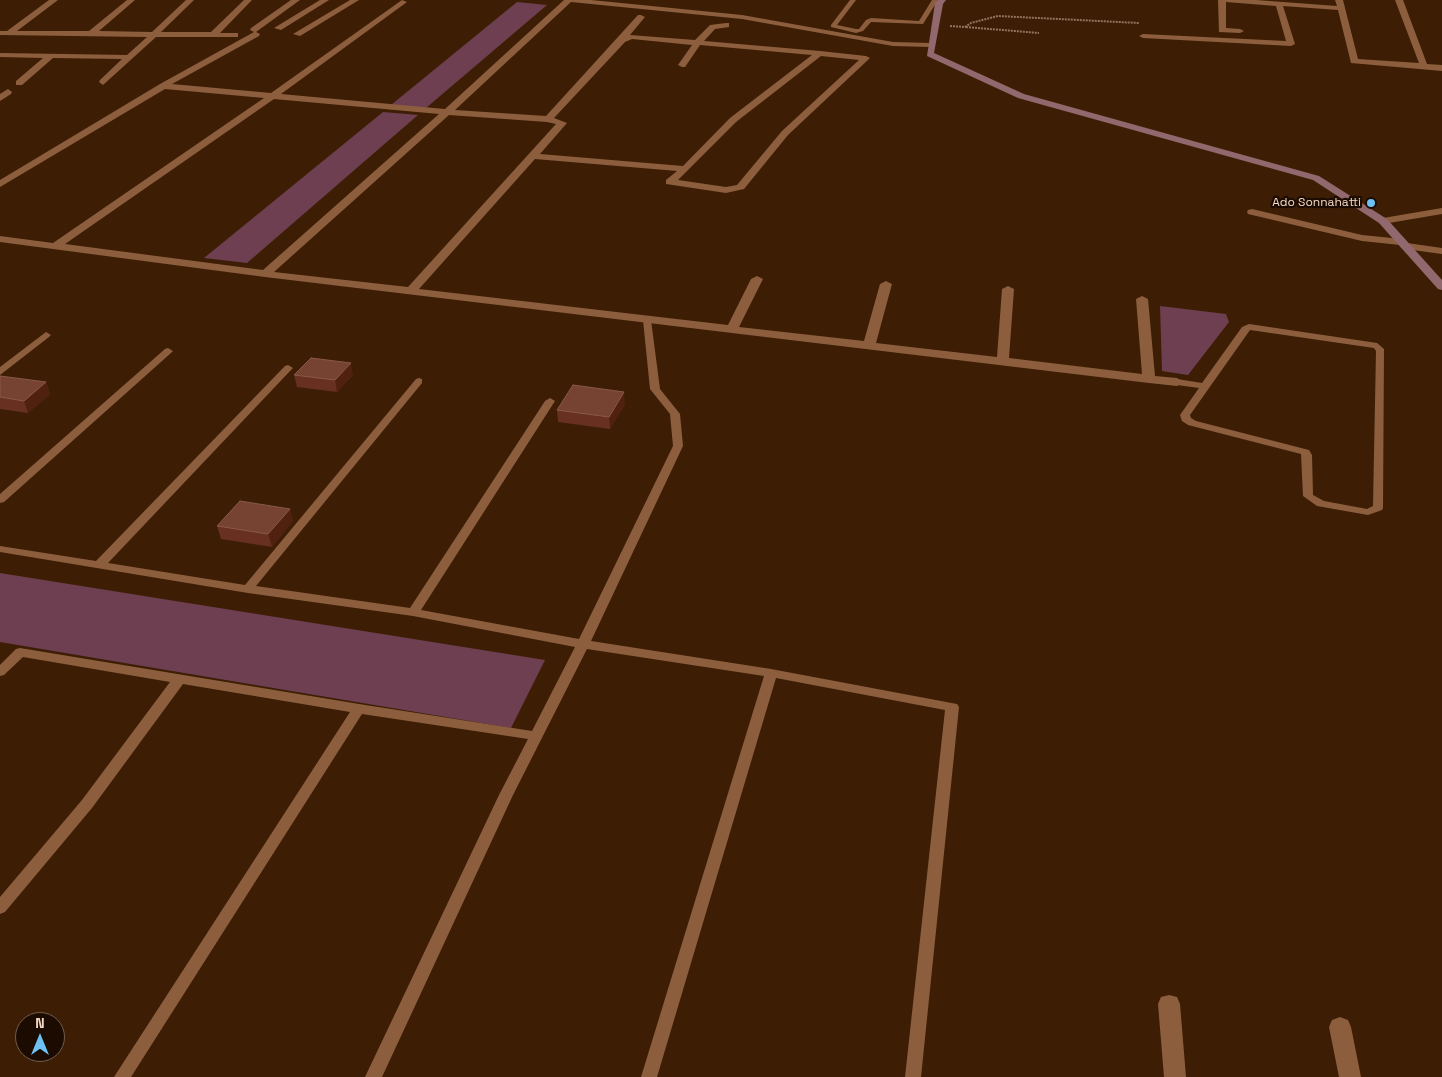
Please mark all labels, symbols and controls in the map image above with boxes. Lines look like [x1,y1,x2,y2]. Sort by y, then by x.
place label: Ado Sonnahatti [1272,196,1361,210]
marker: Ado Sonnahatti [1365,197,1377,209]
north arrow [15,1012,65,1062]
text: N [35,1014,45,1032]

